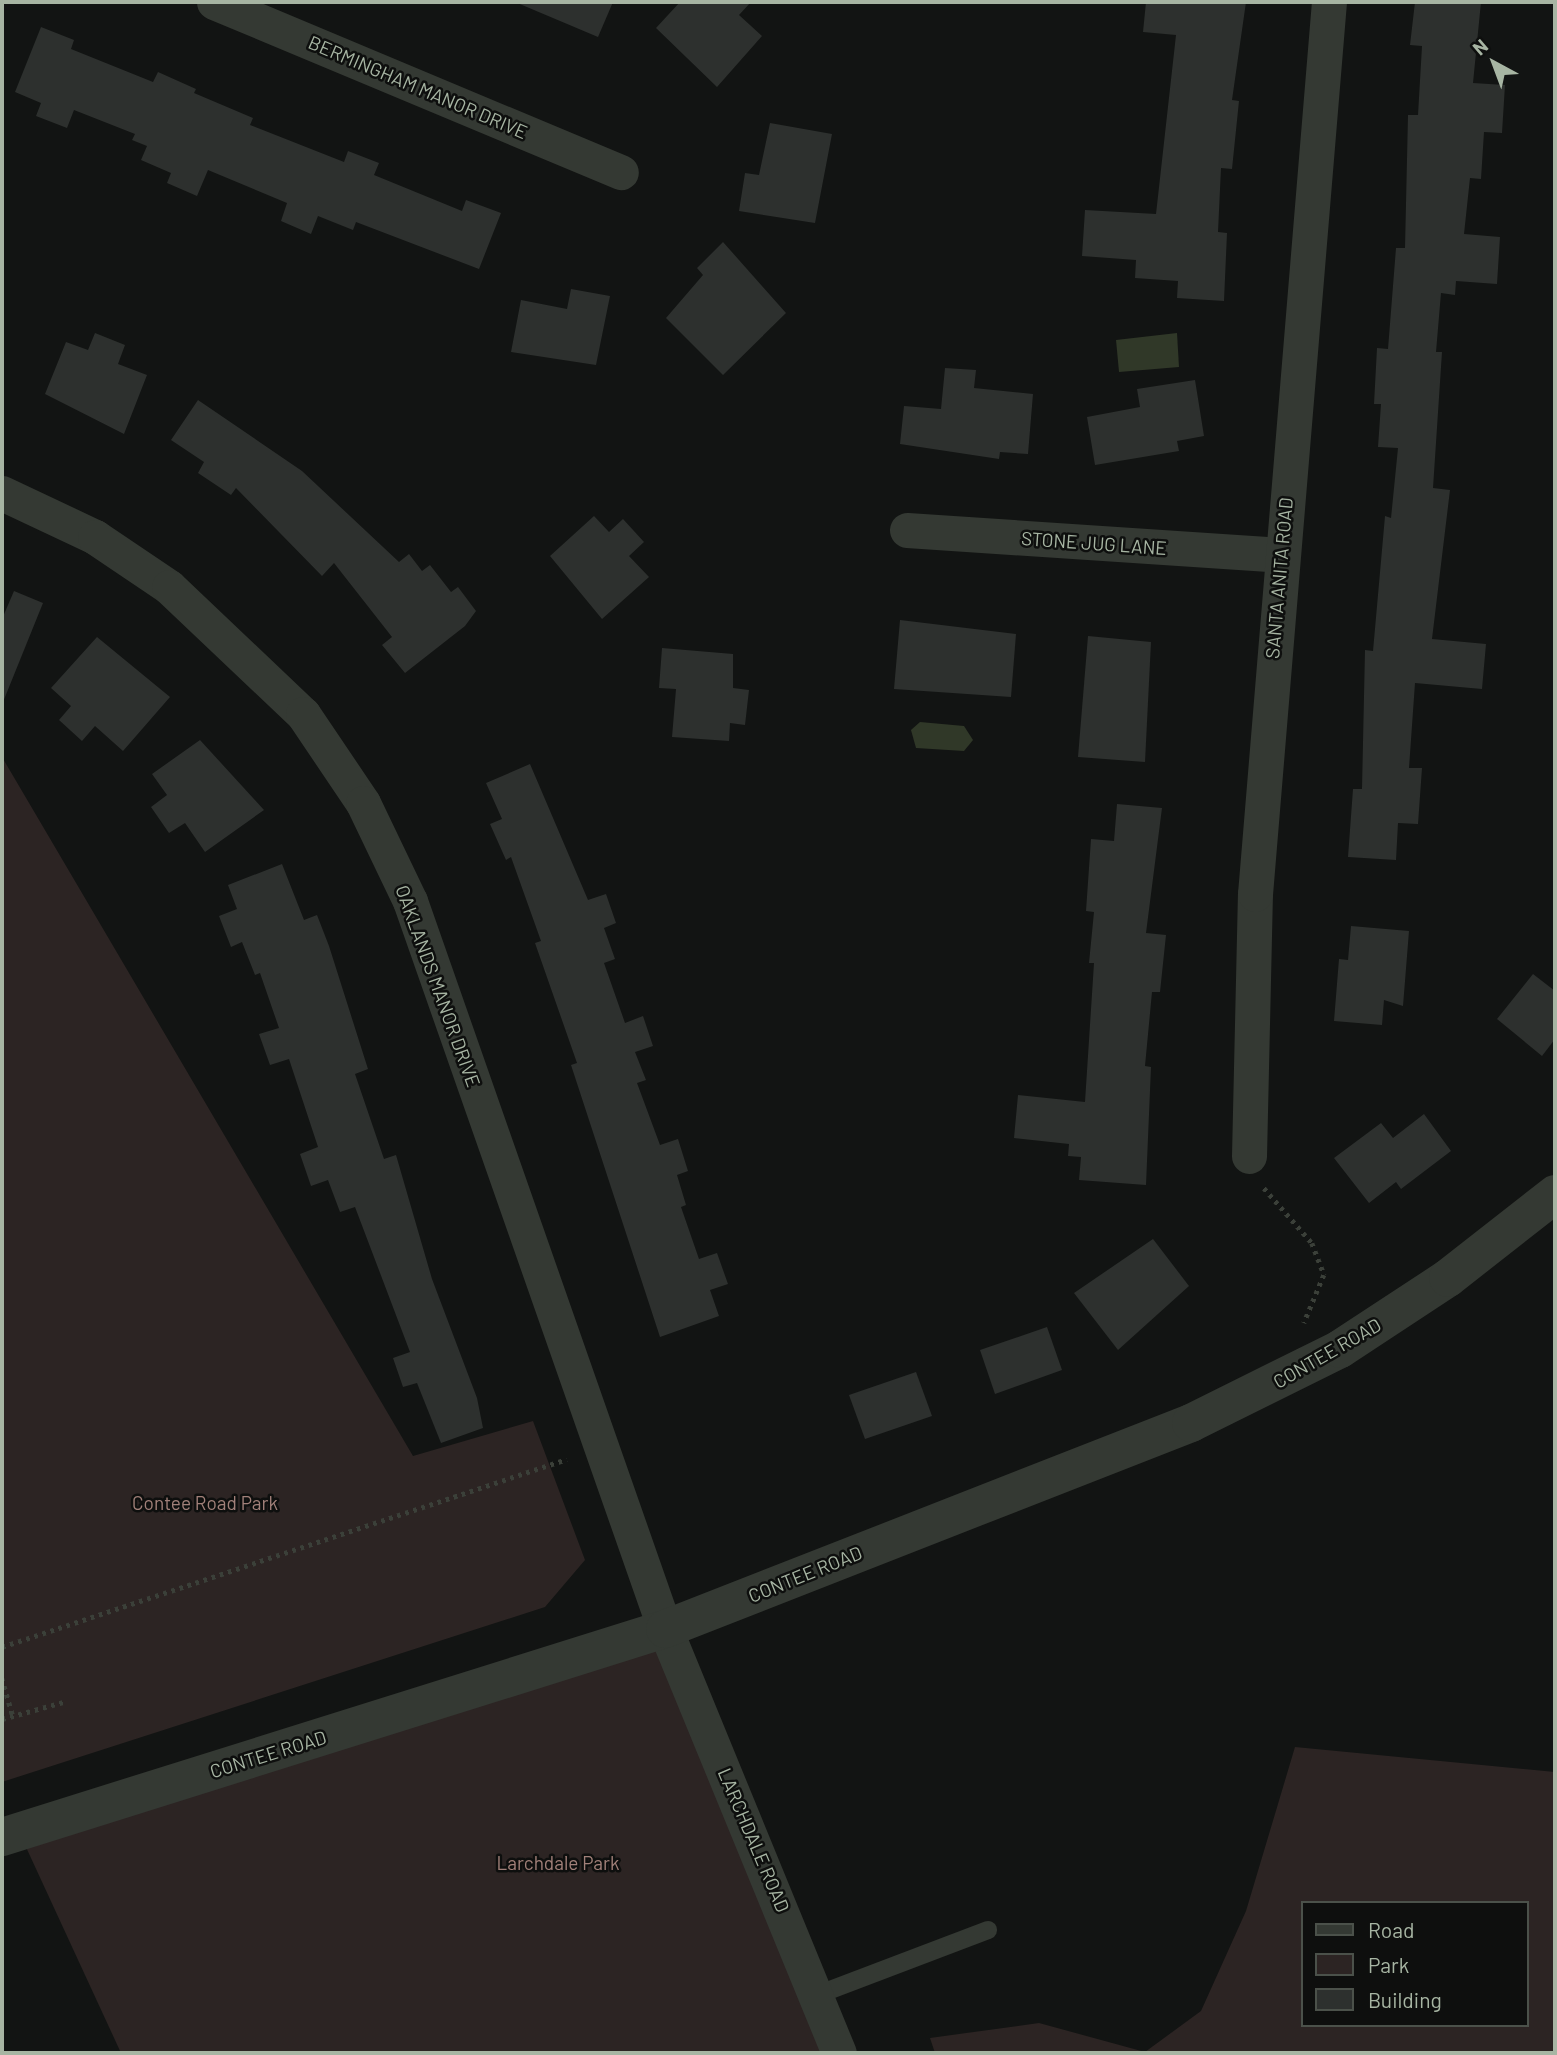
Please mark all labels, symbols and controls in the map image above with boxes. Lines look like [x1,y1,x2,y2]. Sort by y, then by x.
north arrow [1459,28,1529,98]
street label: BERMINGHAM MANOR DRIVE [305,31,531,143]
text: N [1468,34,1492,60]
street label: SANTA ANITA ROAD [1261,496,1297,660]
street label: STONE JUG LANE [1020,527,1168,559]
street label: OAKLANDS MANOR DRIVE [391,882,485,1090]
street label: CONTEE ROAD [1269,1313,1385,1393]
park label: Contee Road Park [132,1492,278,1514]
street label: CONTEE ROAD [745,1541,865,1607]
street label: CONTEE ROAD [207,1725,329,1783]
street label: LARCHDALE ROAD [713,1765,795,1915]
park label: Larchdale Park [496,1852,620,1874]
legend [1302,1901,1529,2027]
text: Road [1368,1917,1414,1942]
text: Park [1368,1952,1409,1977]
text: Building [1368,1987,1442,2012]

